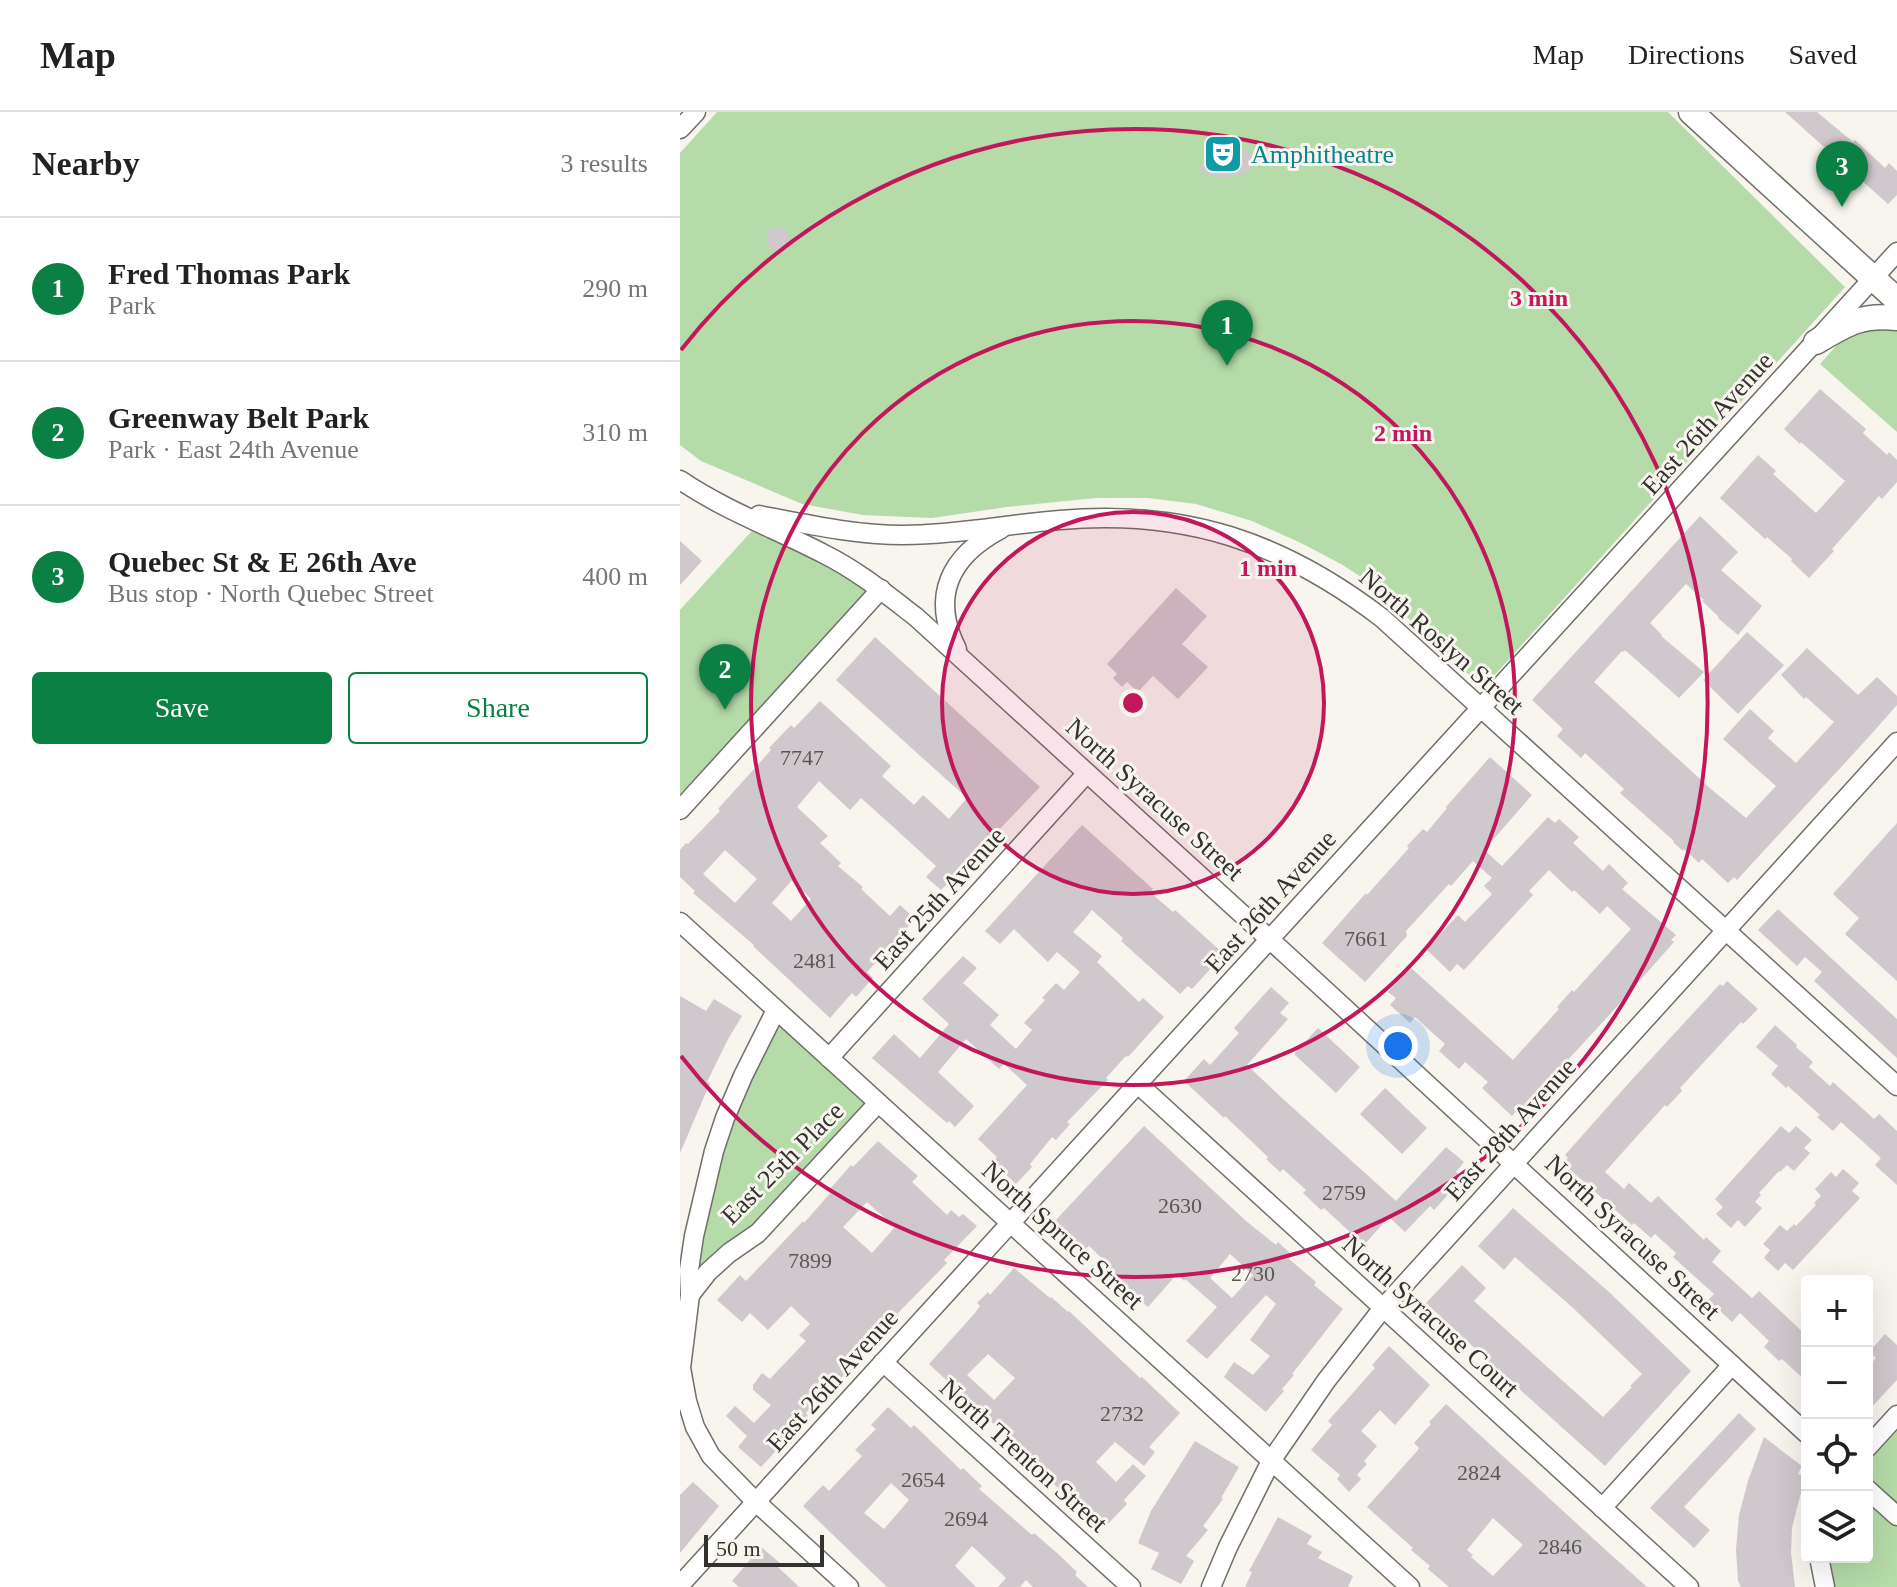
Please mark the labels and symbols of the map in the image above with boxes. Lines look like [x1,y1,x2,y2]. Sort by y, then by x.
theatre icon: Amphitheatre [1202,133,1244,175]
place label: Amphitheatre [1251,140,1394,169]
pin: 3 [1816,141,1868,207]
text: 3 min [1510,285,1568,311]
pin: 1 [1201,300,1253,366]
street label: East 26th Avenue [1636,346,1779,500]
text: 2 min [1374,420,1432,446]
text: 1 min [1239,555,1297,581]
street label: North Roslyn Street [1354,562,1530,721]
pin: 2 [699,644,751,710]
centre of rings [1119,689,1147,717]
street label: North Syracuse Street [1060,712,1250,887]
house number: 7747 [780,745,824,770]
street label: East 25th Avenue [868,821,1011,975]
street label: East 26th Avenue [1199,824,1342,978]
house number: 7661 [1344,926,1388,951]
house number: 2481 [793,948,837,973]
your location [1378,1026,1418,1066]
street label: East 28th Avenue [1439,1052,1582,1206]
street label: East 25th Place [715,1096,849,1230]
street label: North Syracuse Street [1539,1149,1727,1326]
street label: North Spruce Street [976,1156,1150,1316]
house number: 2759 [1322,1180,1366,1205]
house number: 2630 [1158,1193,1202,1218]
street label: North Syracuse Court [1337,1230,1525,1404]
house number: 7899 [788,1248,832,1273]
house number: 2730 [1231,1261,1275,1286]
street label: East 26th Avenue [761,1303,904,1457]
street label: North Trenton Street [934,1373,1114,1539]
house number: 2732 [1100,1401,1144,1426]
house number: 2824 [1457,1460,1501,1485]
house number: 2654 [901,1467,945,1492]
house number: 2694 [944,1506,988,1531]
scale bar [704,1531,824,1567]
house number: 2846 [1538,1534,1582,1559]

